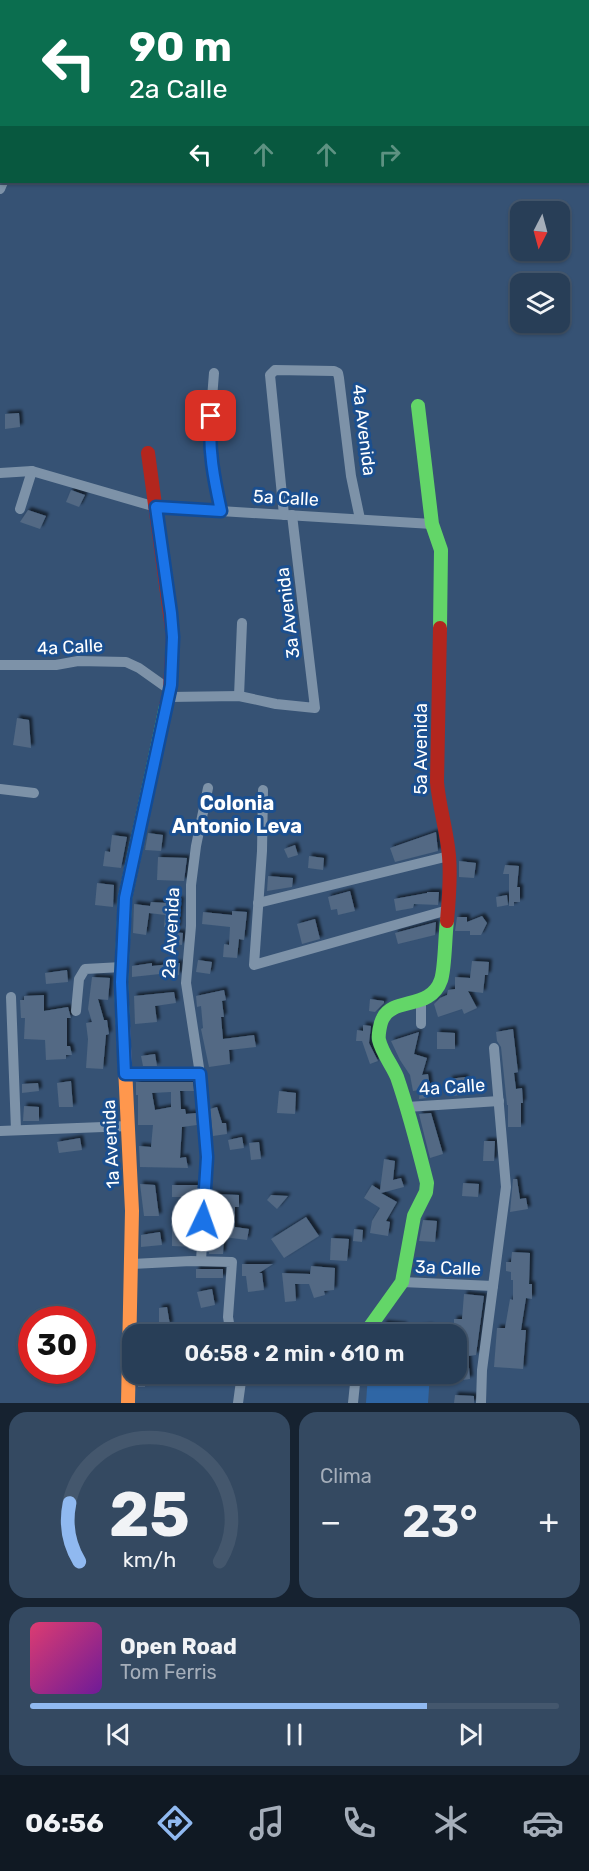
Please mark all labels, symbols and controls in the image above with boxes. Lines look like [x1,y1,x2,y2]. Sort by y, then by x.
text: 90 m [129,22,232,72]
icon: left [30,24,108,102]
text: 2a Calle [129,73,228,105]
icon: left [184,138,217,171]
icon: ahead [247,138,280,171]
icon: ahead [310,138,343,171]
icon: right [373,138,406,171]
north arrow [510,201,570,261]
map controls [510,201,570,333]
button: layers [510,273,570,333]
street label: 4a Avenida [347,383,381,477]
pin [185,390,236,441]
icon: arrive [194,399,227,432]
street label: 5a Calle [253,485,319,511]
street label: 3a Avenida [271,566,305,660]
street label: 4a Calle [36,634,104,660]
street label: 5a Avenida [410,703,432,795]
district label: Colonia Antonio Leva [172,791,302,838]
street label: 2a Avenida [158,887,184,979]
street label: 4a Calle [418,1074,486,1100]
street label: 1a Avenida [98,1099,124,1189]
position arrow [171,1188,235,1252]
street label: 3a Calle [415,1256,481,1280]
speed limit sign: 30 [18,1306,96,1384]
text: 06:58 · 2 min · 610 m [185,1340,404,1367]
text: Clima [320,1464,372,1488]
text: 25 [109,1478,190,1552]
text: 23° [402,1495,478,1548]
text: − [320,1502,341,1541]
text: + [538,1502,559,1541]
text: km/h [123,1547,176,1572]
text: Open Road [120,1633,237,1660]
text: Tom Ferris [120,1660,217,1684]
icon: previous [102,1718,135,1751]
icon: pause [278,1718,311,1751]
icon: next [454,1718,487,1751]
icon: directions [154,1802,196,1844]
icon: music [246,1802,288,1844]
icon: phone [338,1802,380,1844]
icon: climate [430,1802,472,1844]
icon: car [522,1802,564,1844]
text: 06:56 [25,1807,104,1839]

